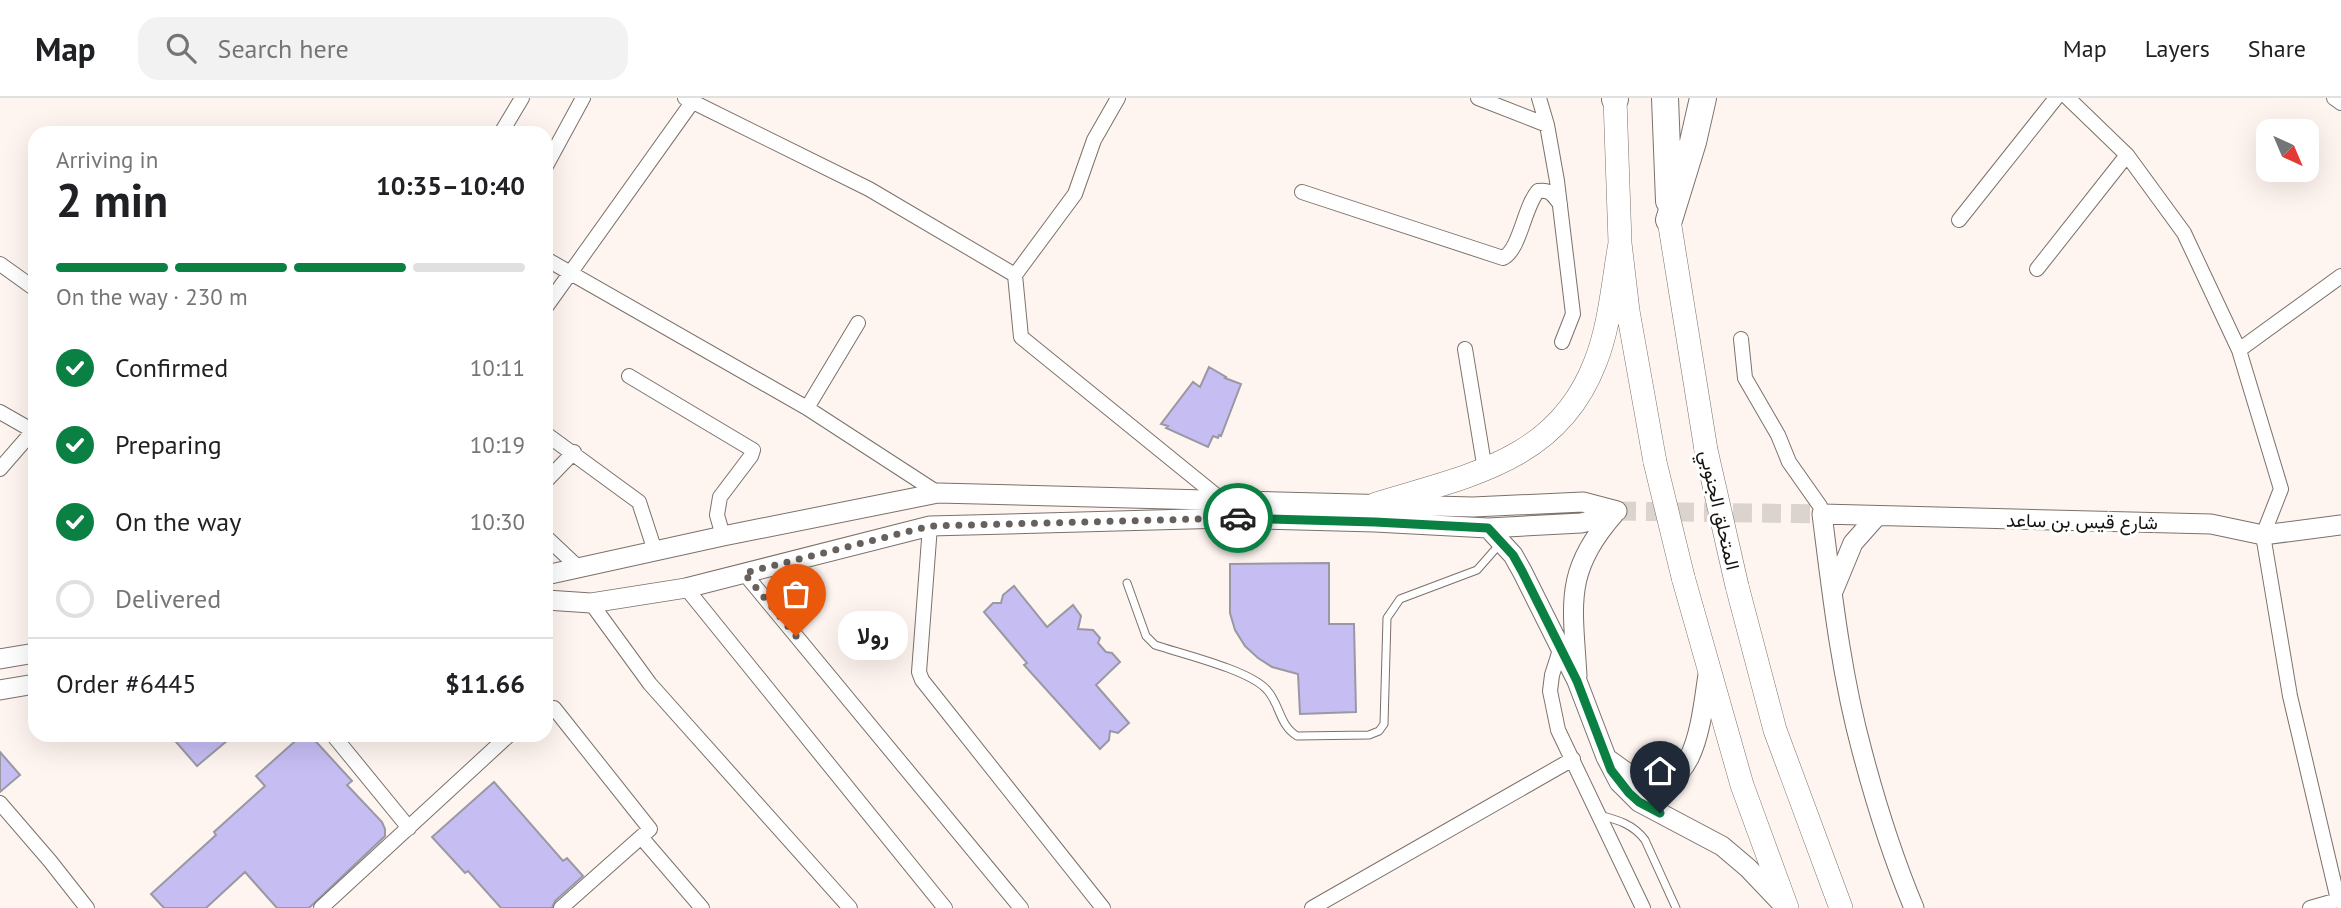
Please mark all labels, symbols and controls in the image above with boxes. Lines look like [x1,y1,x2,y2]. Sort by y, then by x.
search box [138,17,628,80]
text: Map [35,27,96,70]
icon: search [162,29,200,67]
text: Search here [218,32,349,65]
text: Map [2063,33,2107,64]
text: Layers [2145,33,2210,64]
text: Share [2248,33,2306,64]
north arrow [2256,119,2319,182]
map controls [2256,119,2319,182]
text: Arriving in [56,145,158,174]
text: 10:35–10:40 [376,169,525,202]
text: 2 min [56,170,168,230]
text: On the way · 230 m [56,282,248,311]
icon: check [56,349,94,387]
text: Confirmed [115,351,228,384]
text: 10:11 [470,353,525,382]
icon: check [56,426,94,464]
text: Preparing [115,428,222,461]
text: 10:19 [470,430,525,459]
street label: المتحلق الجنوبي [1691,448,1745,573]
courier [1203,483,1273,553]
icon: car [1219,499,1257,537]
icon: check [56,503,94,541]
text: On the way [115,505,241,538]
text: 10:30 [470,507,525,536]
street label: شارع قيس بن ساعد [2006,508,2158,535]
pin [766,564,826,636]
icon: bag [777,575,815,613]
text: Delivered [115,582,221,615]
callout: رولا [838,612,908,660]
text: رولا [857,621,889,650]
text: Order #6445 [56,667,196,700]
text: $11.66 [445,667,525,700]
pin [1630,741,1690,813]
icon: home [1641,752,1679,790]

